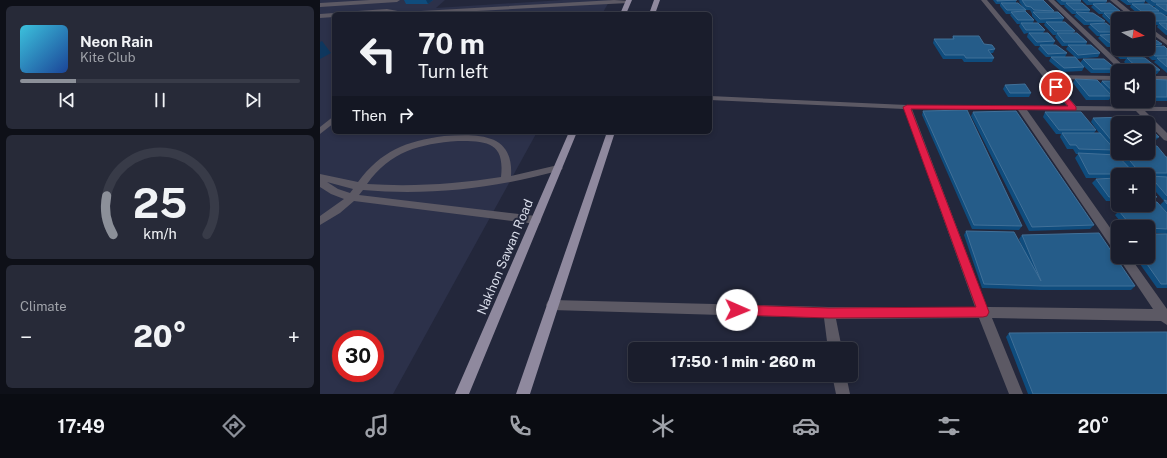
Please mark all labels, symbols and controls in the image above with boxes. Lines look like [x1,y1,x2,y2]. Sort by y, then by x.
north arrow [1111,12,1155,56]
map controls [1111,12,1155,264]
text: 70 m [418,27,485,60]
icon: left [352,28,404,80]
text: Neon Rain [80,33,153,50]
text: Kite Club [80,50,135,65]
text: Turn left [418,61,488,82]
button: sound [1111,64,1155,108]
pin [1039,70,1073,104]
icon: arrive [1045,76,1067,98]
icon: previous [56,89,78,111]
icon: pause [149,89,171,111]
icon: next [242,89,264,111]
icon: right [395,104,417,126]
text: Then [352,107,387,124]
button: layers [1111,116,1155,160]
button: + [1111,168,1155,212]
text: 25 [133,178,187,227]
street label: Nakhon Sawan Road [474,197,536,317]
button: − [1111,220,1155,264]
text: km/h [143,225,177,242]
position arrow [716,289,758,331]
text: Climate [20,299,67,314]
text: 20° [133,318,187,354]
text: − [20,324,32,350]
text: + [288,324,300,350]
speed limit sign: 30 [332,330,384,382]
text: 17:50 · 1 min · 260 m [670,353,816,370]
icon: directions [220,412,248,440]
icon: music [363,412,391,440]
icon: phone [506,412,534,440]
icon: climate [649,412,677,440]
icon: car [792,412,820,440]
icon: filters [935,412,963,440]
text: 17:49 [57,416,105,437]
text: 20° [1078,416,1109,437]

